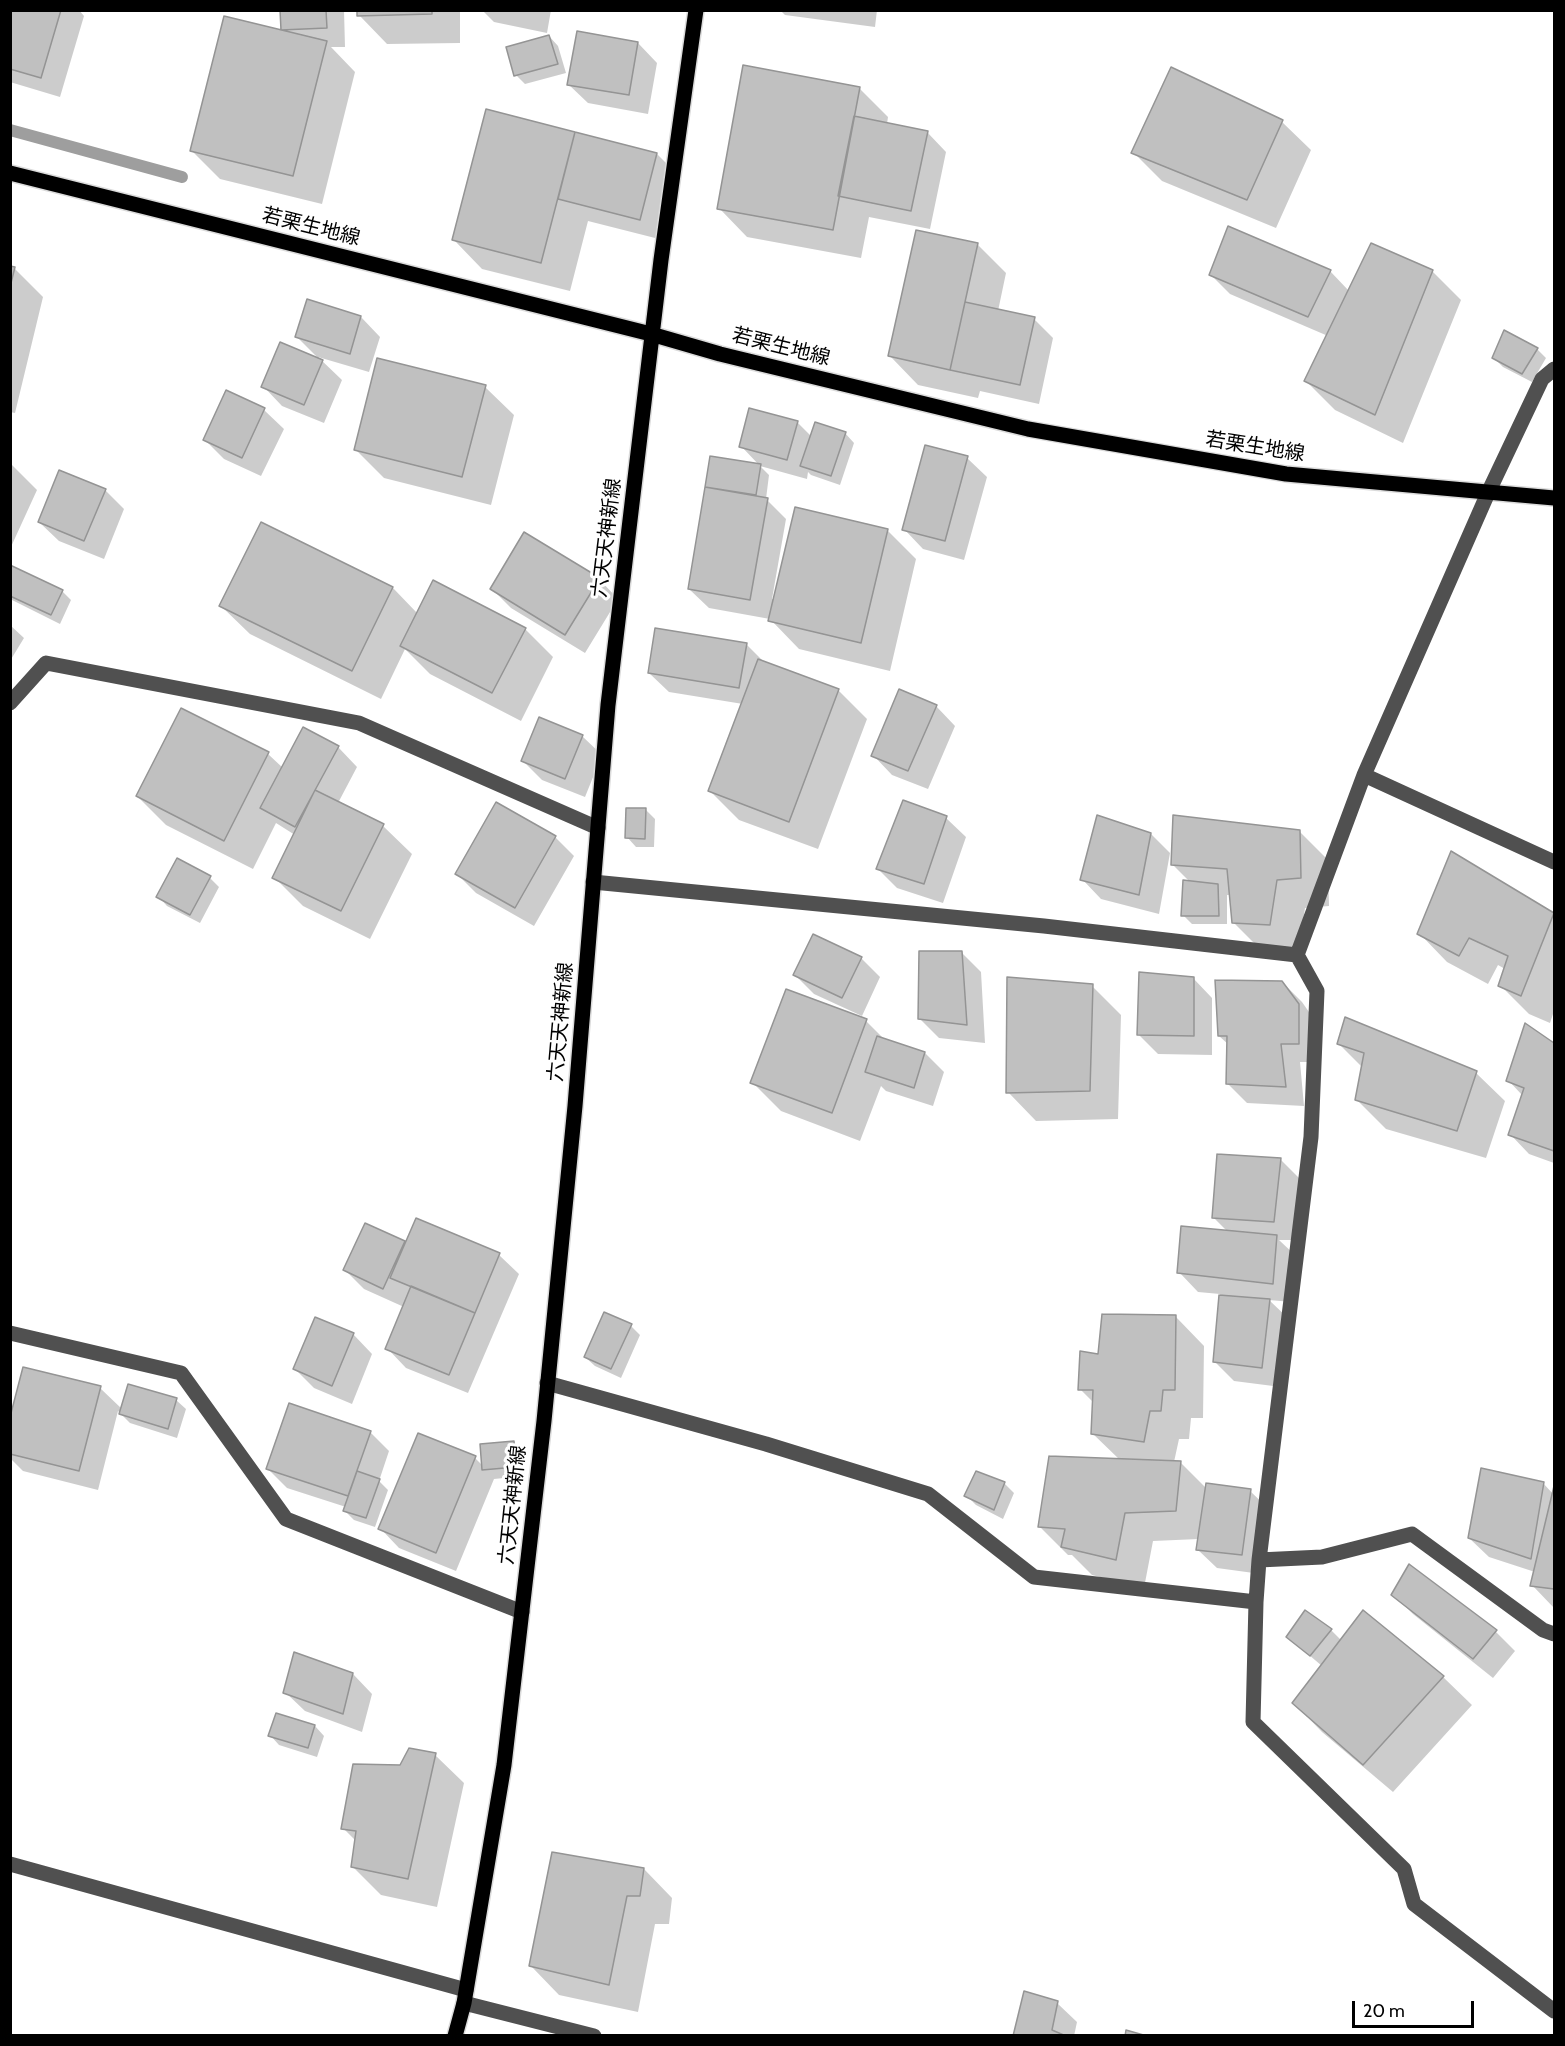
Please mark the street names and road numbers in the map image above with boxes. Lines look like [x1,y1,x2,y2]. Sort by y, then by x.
street label: 若栗生地線 [260,203,362,251]
street label: 若栗生地線 [730,323,832,371]
street label: 若栗生地線 [1204,427,1306,467]
street label: 六天天神新線 [588,477,626,599]
street label: 六天天神新線 [544,961,578,1083]
street label: 六天天神新線 [495,1444,531,1566]

